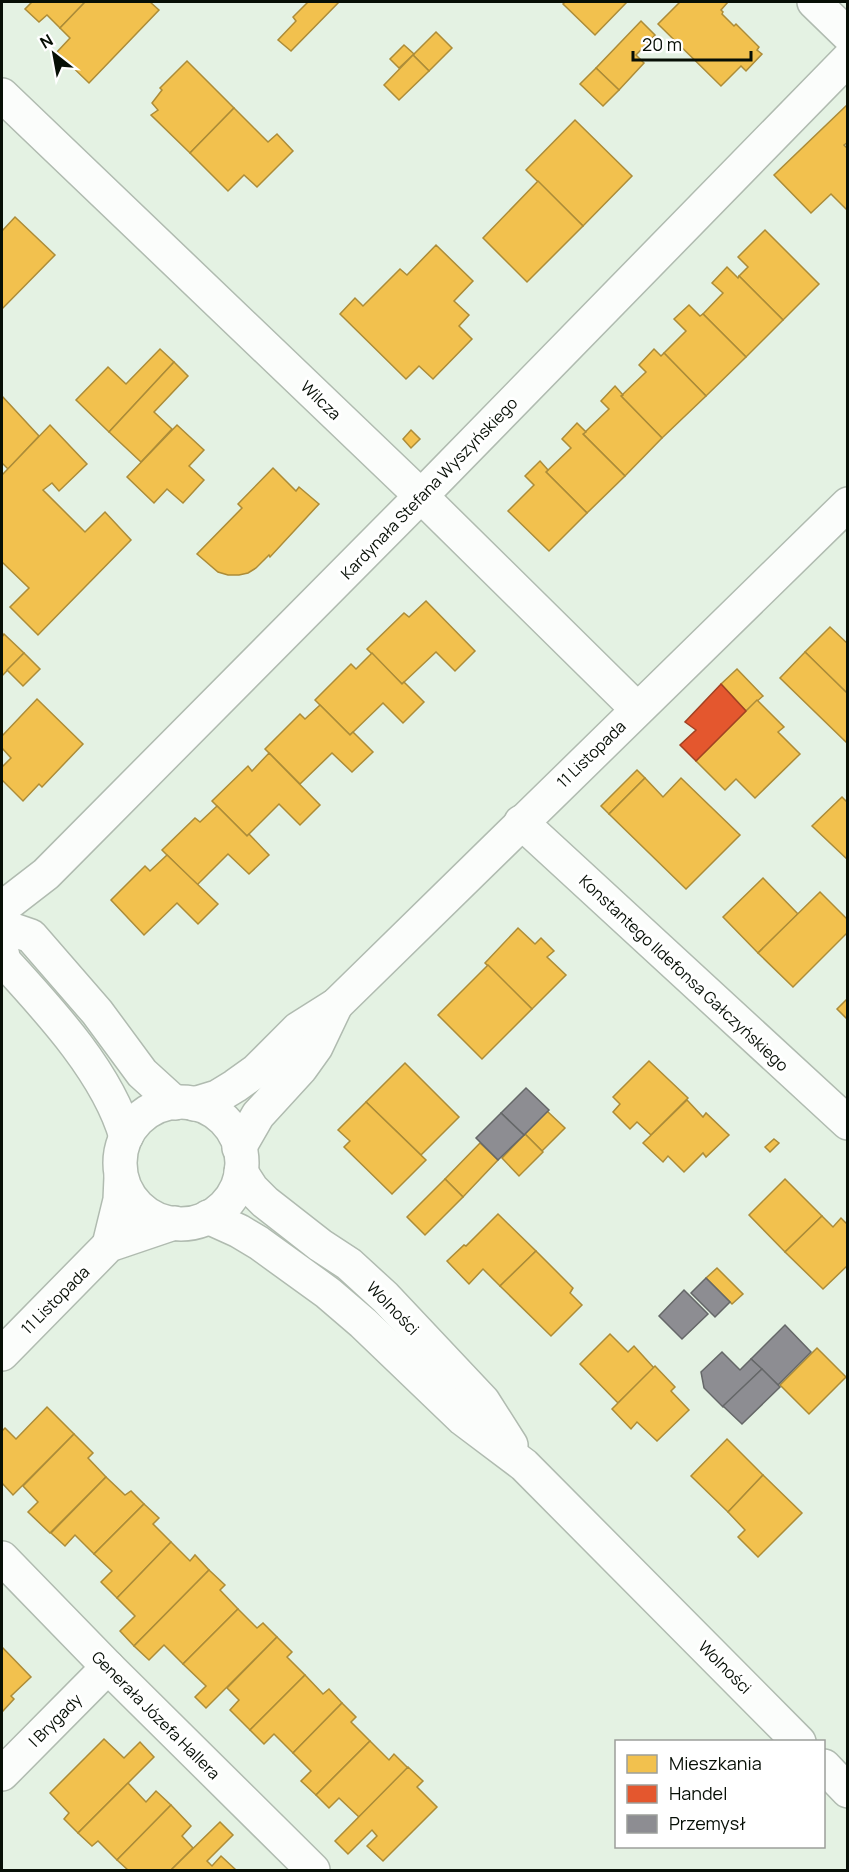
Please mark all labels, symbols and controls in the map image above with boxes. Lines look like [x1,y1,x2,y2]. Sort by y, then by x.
north arrow [24,24,84,84]
scale bar [633,24,752,62]
text: N [36,29,57,54]
text: 20 m [642,32,682,56]
street label: Wilcza [296,375,346,425]
street label: Kardynała Stefana Wyszyńskiego [336,392,522,584]
street label: 11 Listopada [552,715,630,793]
street label: Konstantego Ildefonsa Gałczyńskiego [574,870,794,1076]
street label: 11 Listopada [16,1261,94,1339]
street label: Wolności [362,1276,424,1340]
street label: Wolności [694,1636,756,1698]
street label: Generała Józefa Hallera [87,1646,225,1784]
street label: I Brygady [24,1688,87,1751]
legend [615,1740,825,1848]
text: Mieszkania [669,1751,762,1775]
text: Handel [669,1781,727,1805]
text: Przemysł [669,1811,746,1835]

